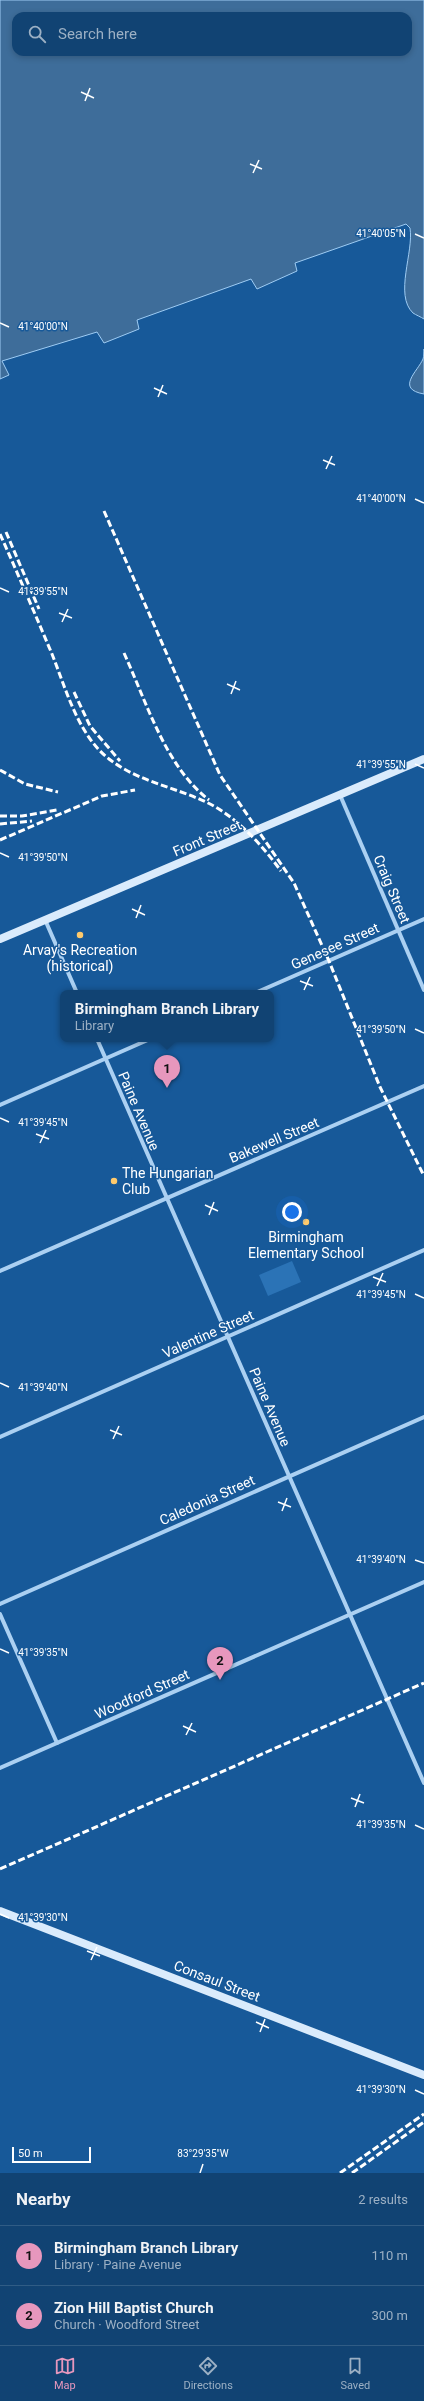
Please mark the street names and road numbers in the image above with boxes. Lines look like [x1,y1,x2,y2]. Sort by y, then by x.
street label: Front Street [170,816,244,860]
street label: Craig Street [370,852,414,926]
street label: Genesee Street [289,919,382,973]
street label: Paine Avenue [115,1069,163,1153]
street label: Bakewell Street [227,1114,322,1166]
street label: Valentine Street [160,1307,257,1361]
street label: Paine Avenue [246,1365,294,1449]
street label: Caledonia Street [157,1472,257,1528]
street label: Woodford Street [92,1666,192,1722]
street label: Consaul Street [172,1957,263,2005]

